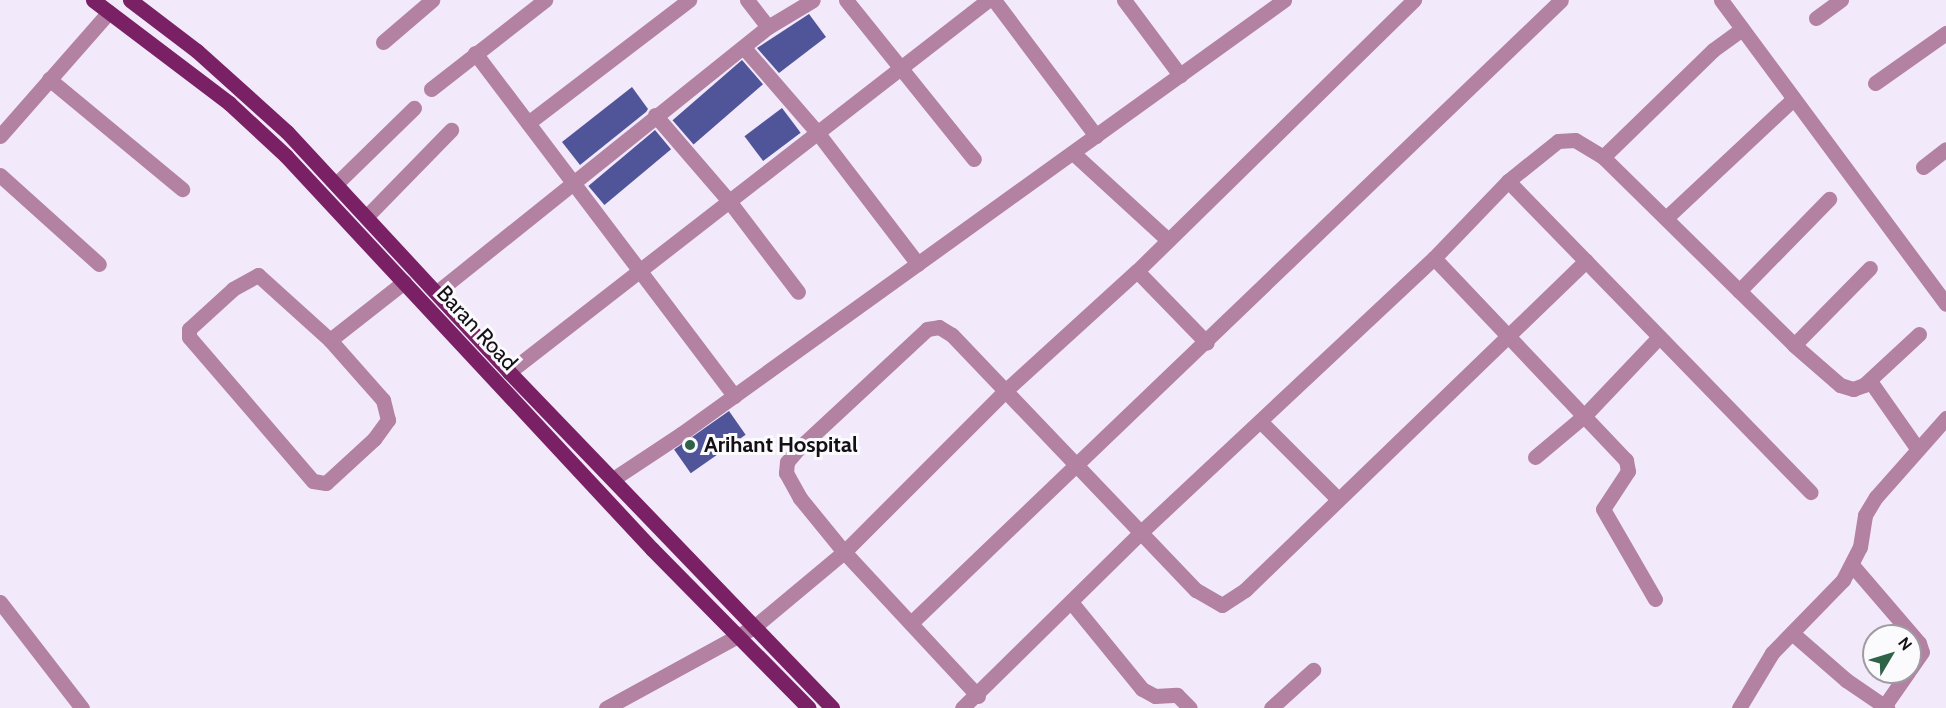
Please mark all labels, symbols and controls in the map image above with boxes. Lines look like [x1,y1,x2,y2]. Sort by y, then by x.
street label: Baran Road [431,280,523,376]
place label: Arihant Hospital [704,432,858,458]
marker: Arihant Hospital [681,436,699,454]
north arrow [1862,624,1922,684]
text: N [1894,634,1916,654]

